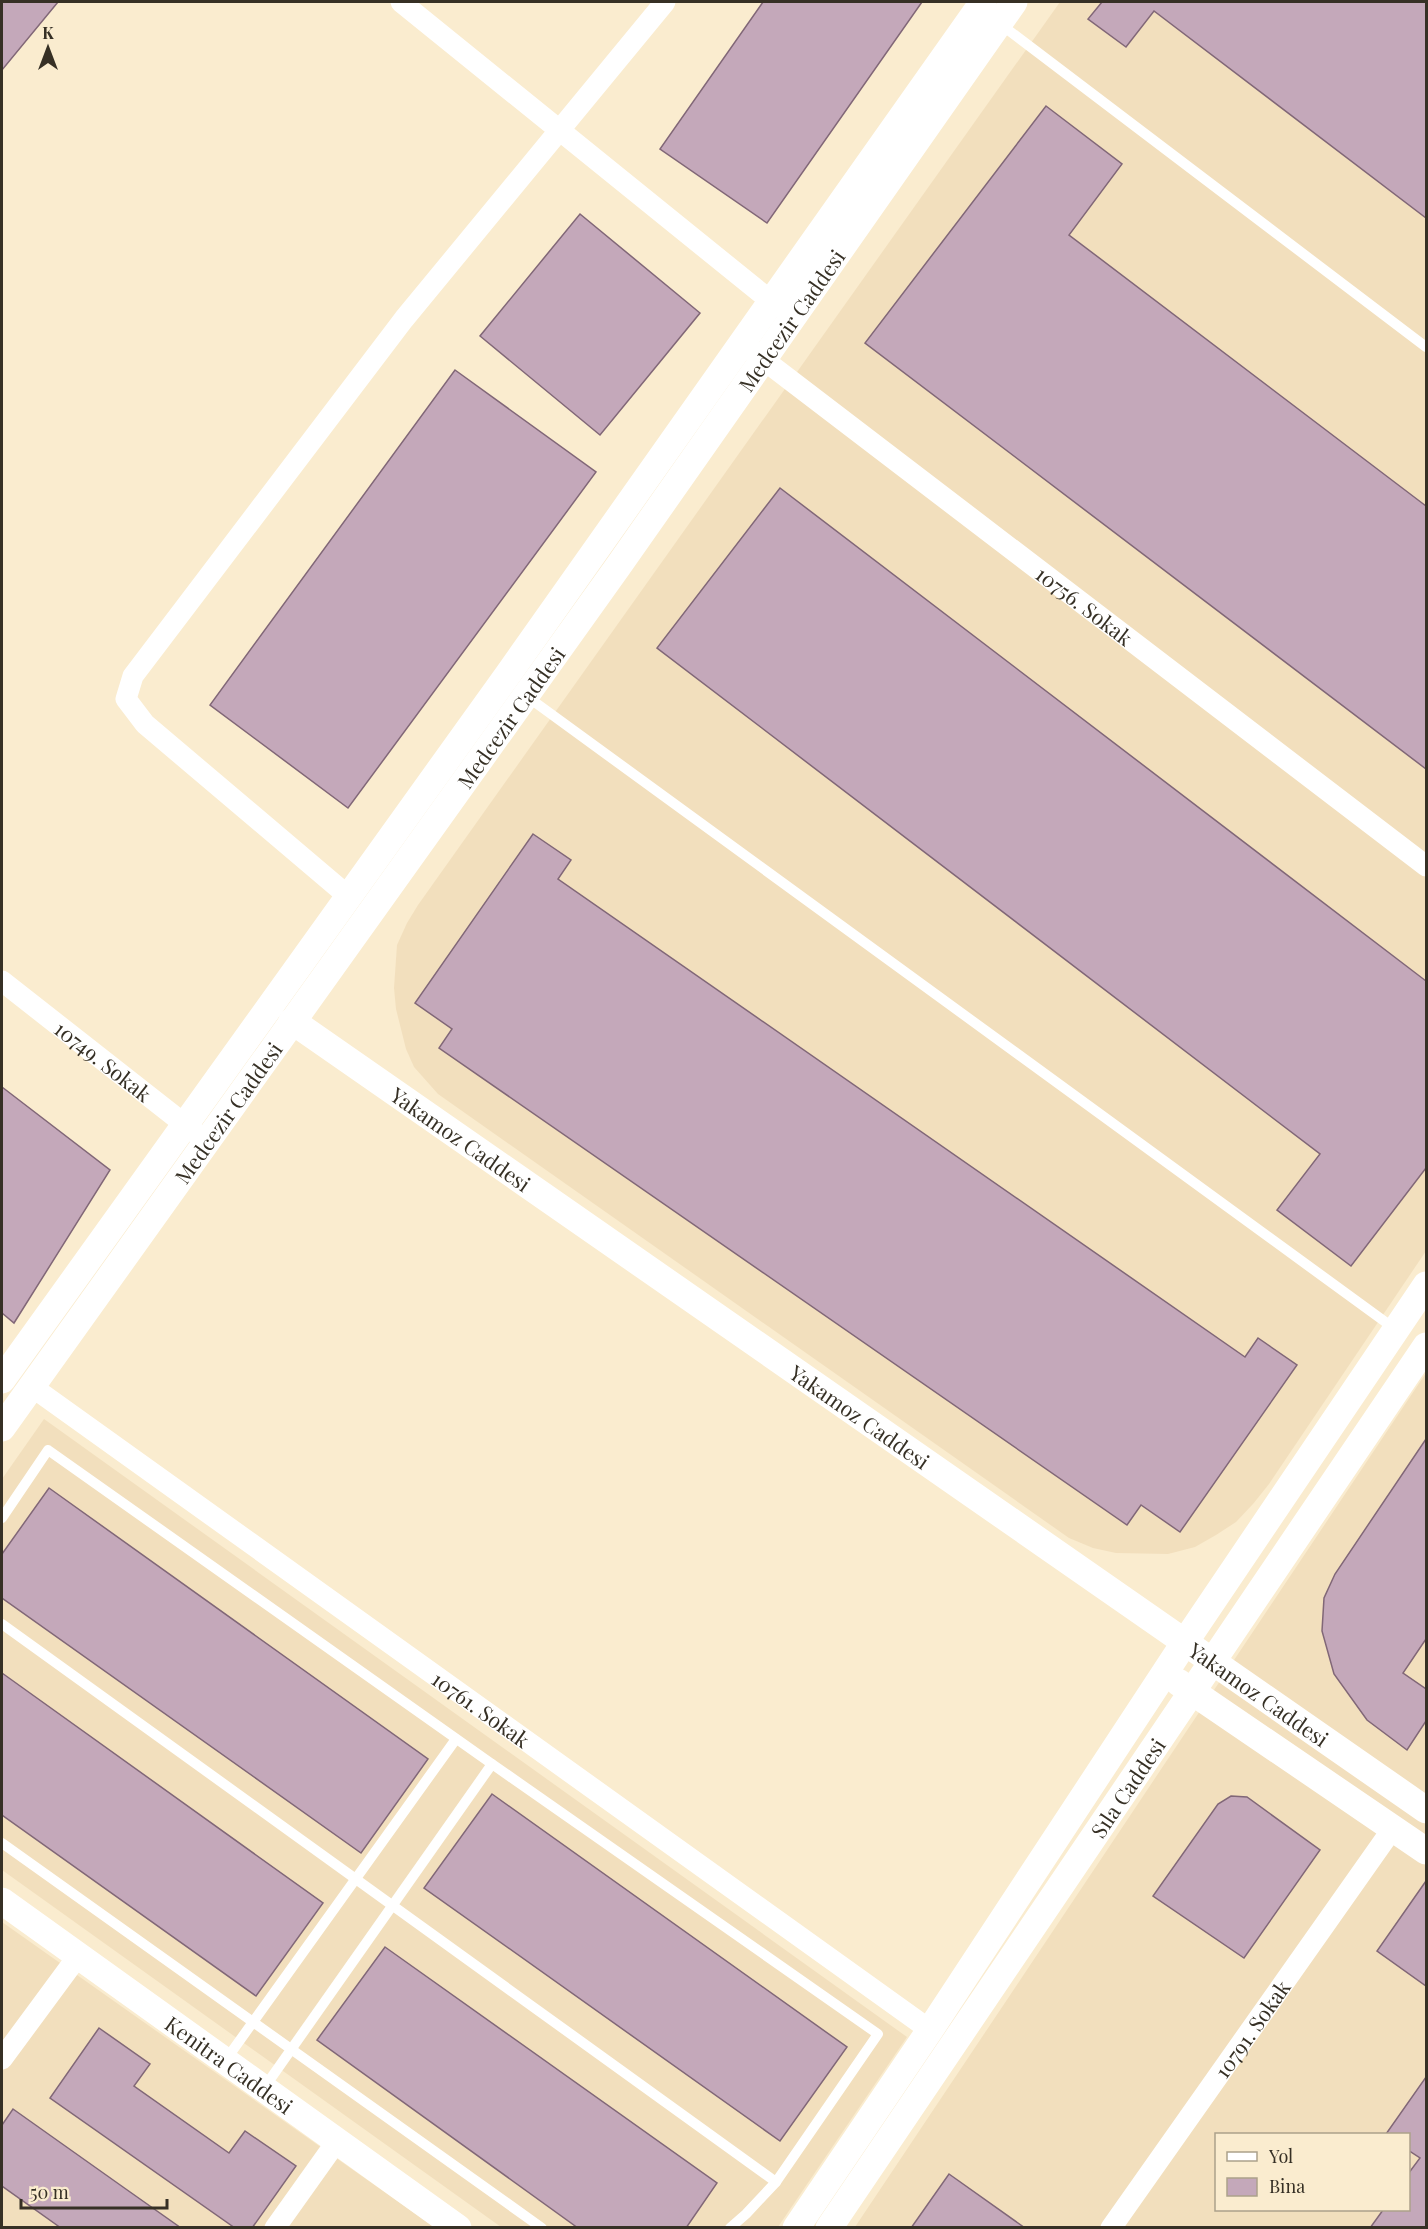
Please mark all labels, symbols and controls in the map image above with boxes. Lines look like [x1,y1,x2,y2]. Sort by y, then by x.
north arrow [18,18,78,78]
text: K [42,22,54,43]
street label: Medcezir Caddesi [731,244,850,397]
street label: 10756. Sokak [1030,559,1139,651]
street label: Medcezir Caddesi [450,641,570,793]
street label: 10749. Sokak [49,1014,158,1108]
street label: Medcezir Caddesi [168,1036,288,1189]
street label: Yakamoz Caddesi [385,1080,537,1197]
street label: Yakamoz Caddesi [784,1357,935,1475]
street label: Yakamoz Caddesi [1183,1635,1334,1752]
street label: 10761. Sokak [427,1664,536,1753]
street label: Sıla Caddesi [1084,1732,1171,1843]
street label: 10791. Sokak [1207,1974,1296,2083]
street label: Kenitra Caddesi [160,2009,299,2120]
legend [1215,2133,1410,2211]
text: Yol [1268,2144,1293,2168]
scale bar [21,2172,166,2210]
text: Bina [1269,2174,1305,2198]
text: 50 m [30,2180,69,2204]

